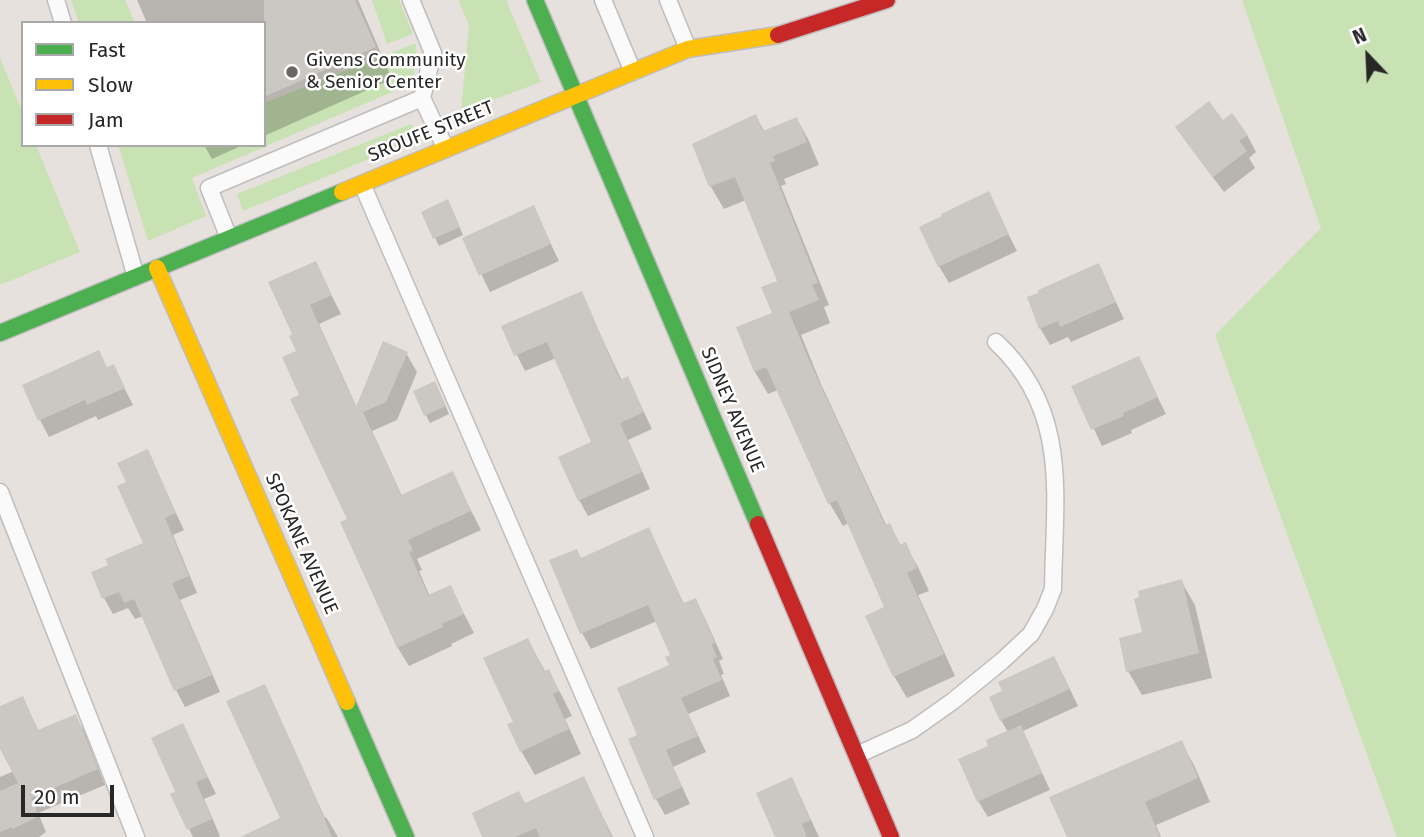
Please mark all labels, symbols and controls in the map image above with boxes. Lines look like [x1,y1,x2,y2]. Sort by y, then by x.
legend [21,21,266,147]
north arrow [1333,21,1403,91]
text: N [1349,23,1370,49]
text: Fast [88,37,126,63]
place label: Givens Community & Senior Center [306,50,466,94]
marker: Givens Community & Senior Center [284,64,300,80]
text: Slow [88,72,133,98]
street label: SROUFE STREET [365,96,497,168]
text: Jam [88,107,124,133]
street label: SIDNEY AVENUE [695,344,769,476]
street label: SPOKANE AVENUE [260,470,342,618]
scale bar [24,770,117,814]
text: 20 m [34,784,80,810]

